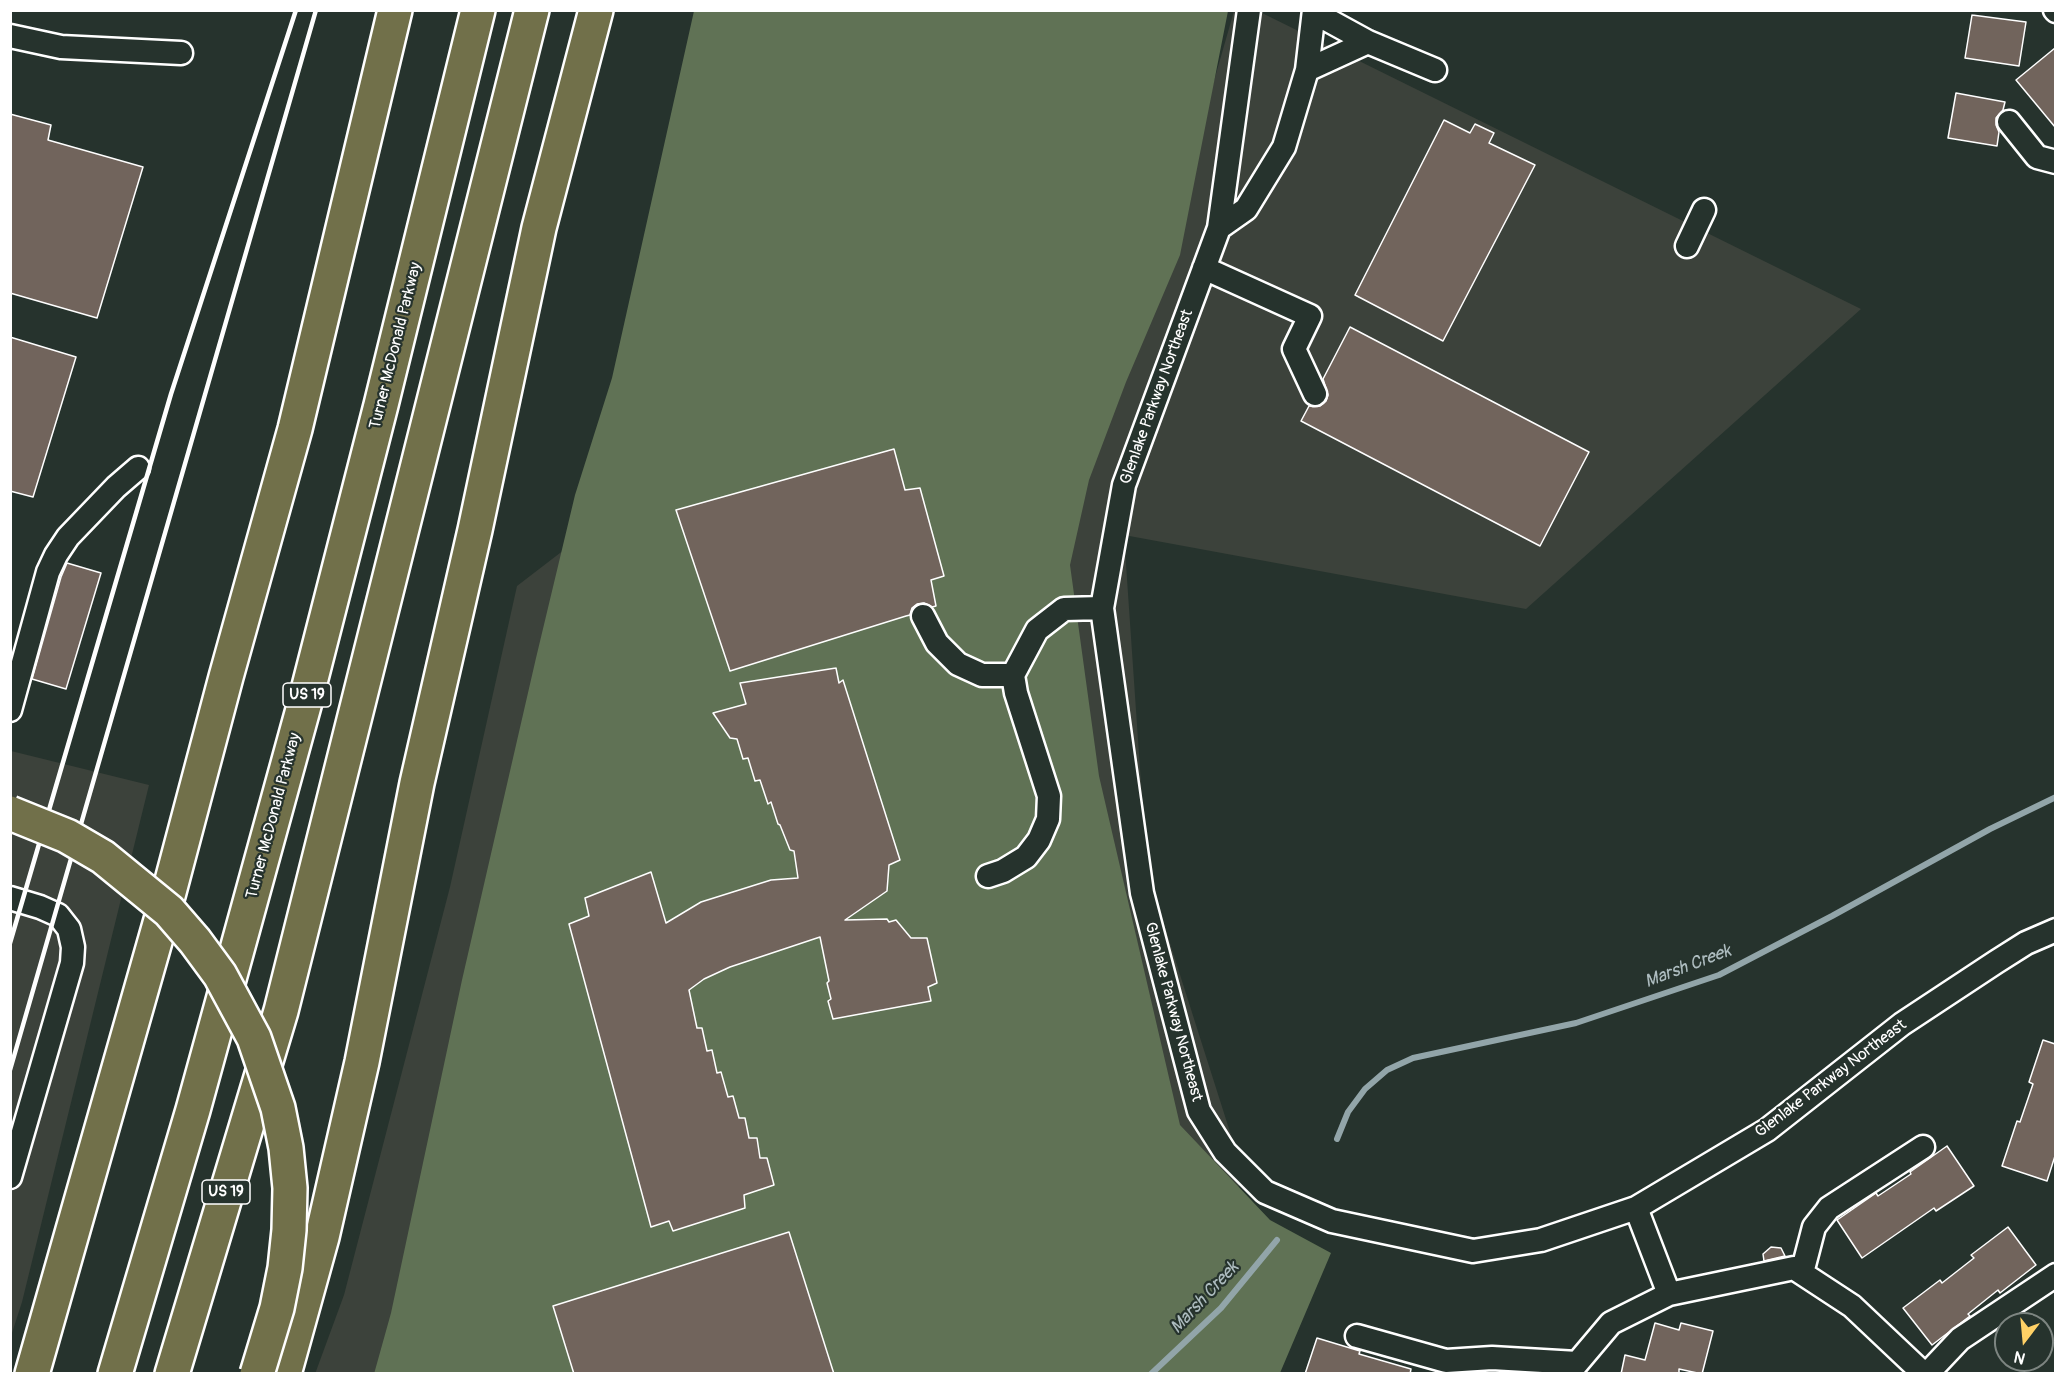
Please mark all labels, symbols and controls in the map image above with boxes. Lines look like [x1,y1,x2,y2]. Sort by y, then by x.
street label: Turner McDonald Parkway [366,261,426,431]
street label: Glenlake Parkway Northeast [1116,307,1198,487]
road number: US 19 [283,683,331,707]
street label: Turner McDonald Parkway [243,731,305,901]
street label: Glenlake Parkway Northeast [1140,920,1206,1104]
water label: Marsh Creek [1642,941,1734,993]
street label: Glenlake Parkway Northeast [1751,1016,1911,1142]
road number: US 19 [202,1180,250,1204]
water label: Marsh Creek [1166,1258,1244,1338]
north arrow [1994,1312,2054,1372]
text: N [2012,1346,2028,1368]

